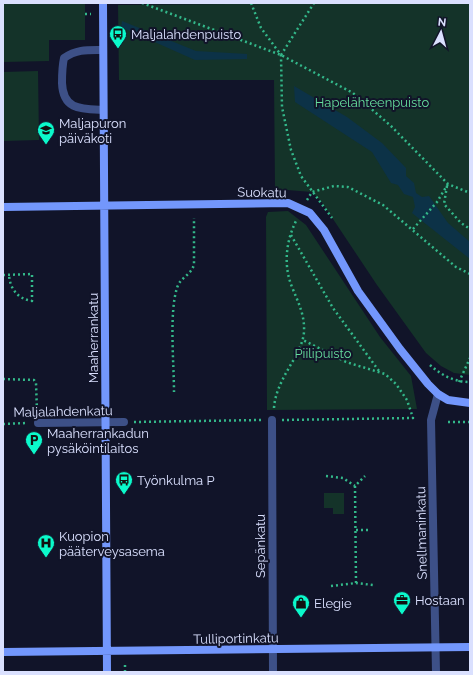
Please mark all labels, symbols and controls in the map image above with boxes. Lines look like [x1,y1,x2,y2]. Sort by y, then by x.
north arrow [421,12,461,52]
text: N [437,16,447,29]
bus stop icon: Maljalahdenpuisto [108,24,128,49]
place label: Maljalahdenpuisto [131,27,242,42]
park label: Hapelähteenpuisto [315,95,429,110]
place label: Maljapuron päiväkoti [59,116,126,146]
school or university icon: Maljapuron päiväkoti [36,120,56,145]
street label: Suokatu [237,185,287,200]
street label: Maaherrankatu [86,293,101,383]
park label: Piilipuisto [295,346,352,361]
street label: Maljalahdenkatu [13,403,113,420]
place label: Maaherrankadun pysäköintilaitos [47,426,149,456]
parking icon: Maaherrankadun pysäköintilaitos [24,430,44,455]
bus stop icon: Työnkulma P [114,470,134,495]
place label: Työnkulma P [137,473,215,488]
street label: Snellmaninkatu [413,486,430,580]
street label: Sepänkatu [253,514,268,578]
place label: Kuopion pääterveysasema [59,529,165,559]
hospital icon: Kuopion pääterveysasema [36,533,56,558]
office icon: Hostaan [392,590,412,615]
shop icon: Elegie [291,593,311,618]
place label: Hostaan [415,593,465,608]
place label: Elegie [314,596,352,611]
street label: Tulliportinkatu [193,630,279,647]

